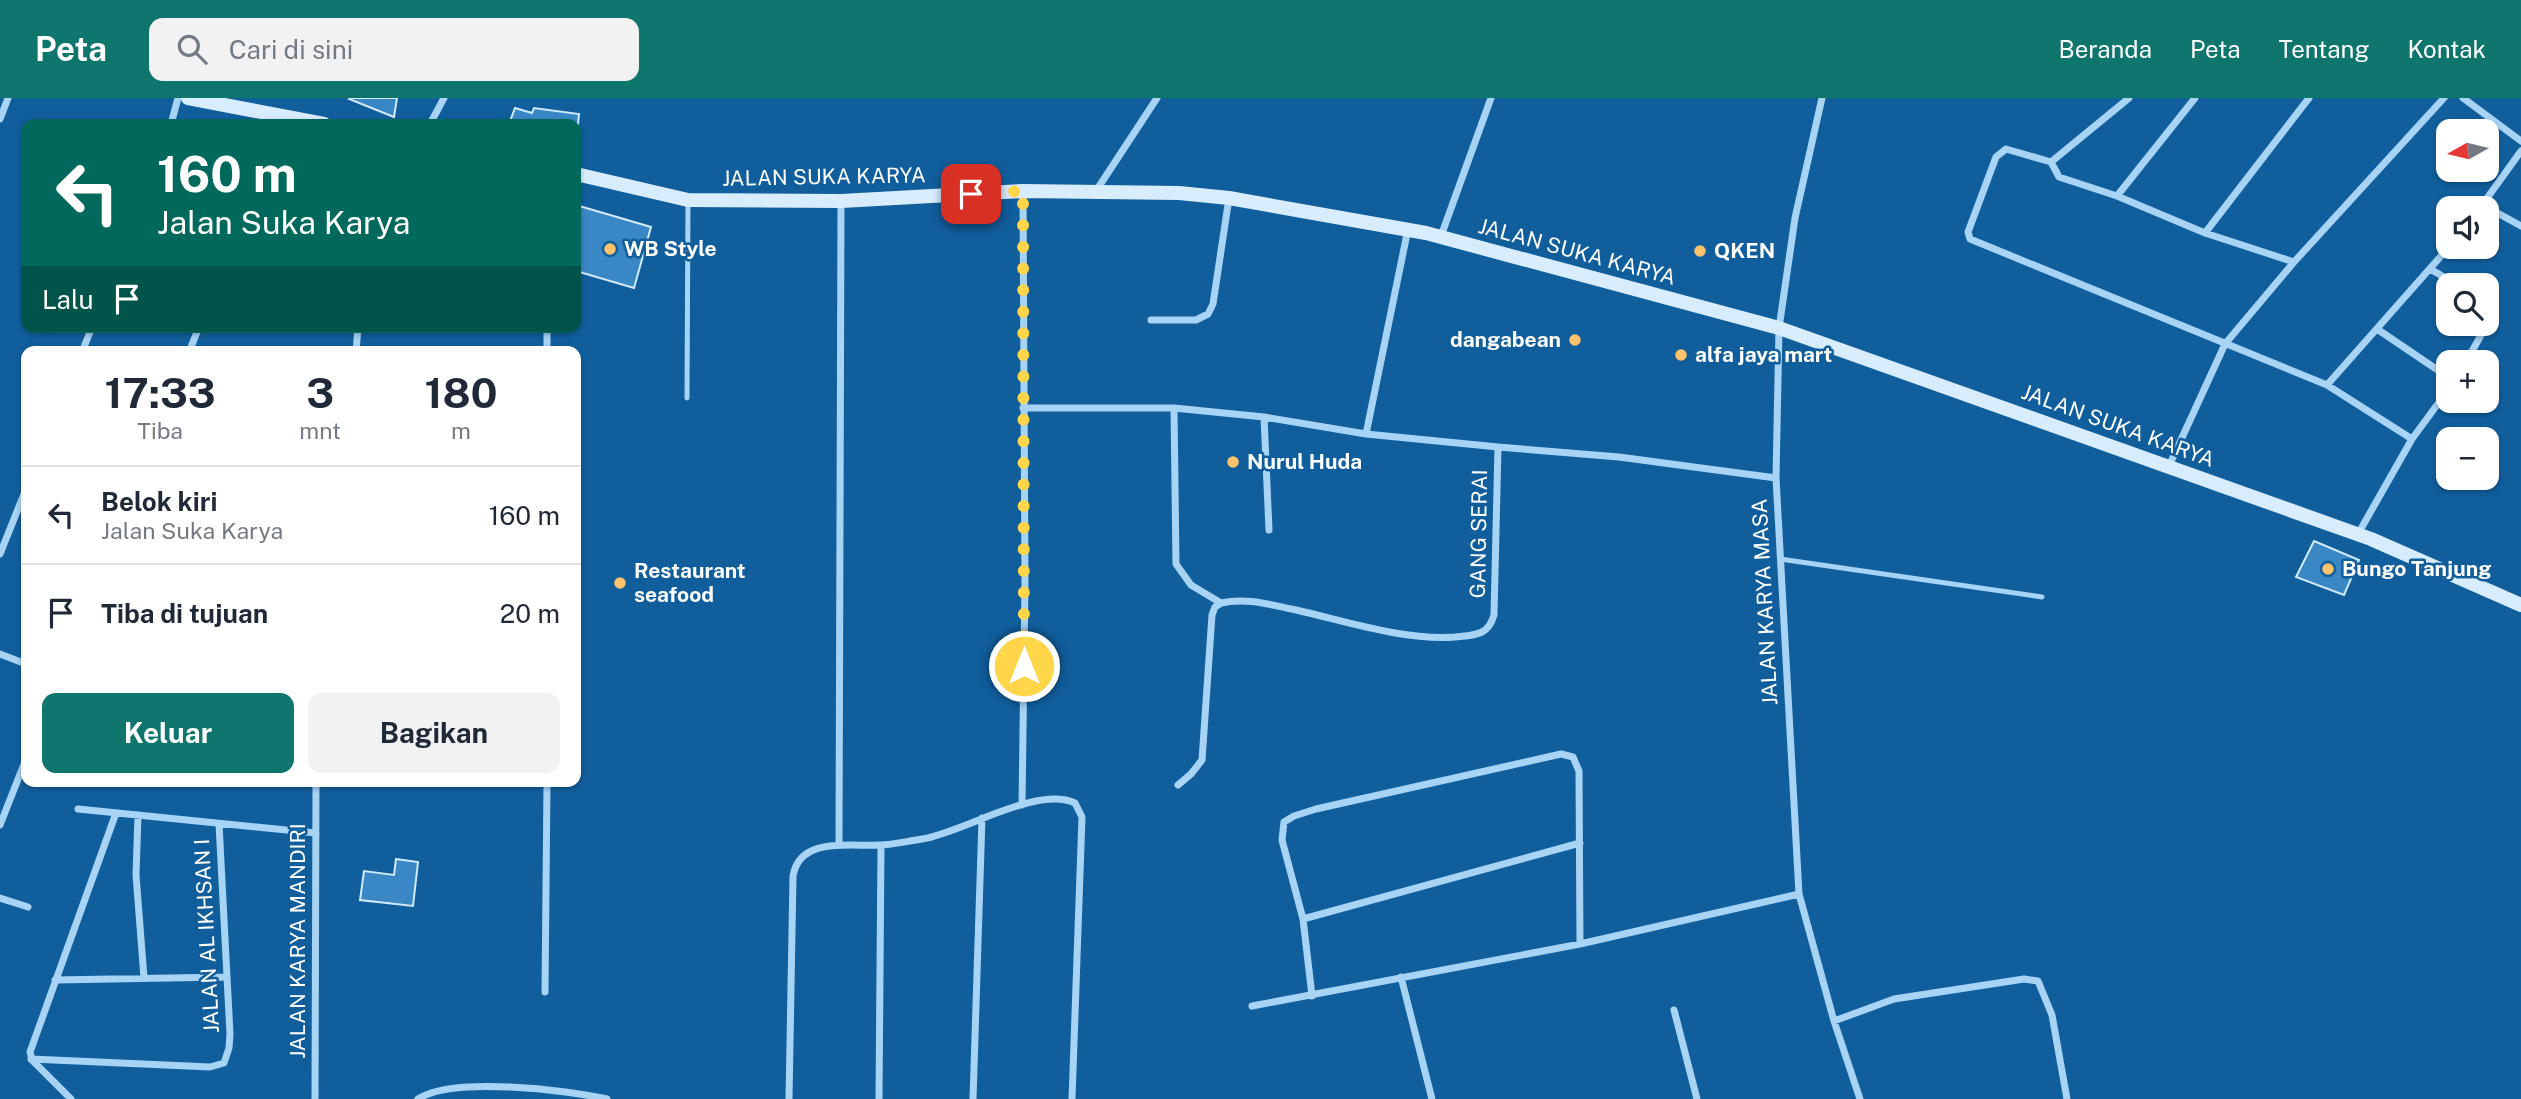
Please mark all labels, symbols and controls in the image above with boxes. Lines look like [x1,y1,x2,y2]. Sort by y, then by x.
search box [149,18,639,81]
text: Peta [35,30,107,68]
icon: search [173,30,211,68]
text: Cari di sini [229,34,353,65]
text: Beranda [2058,35,2152,63]
text: Peta [2190,35,2241,63]
text: Tentang [2279,35,2369,63]
text: Kontak [2407,35,2486,63]
north arrow [2436,119,2499,182]
map controls [2436,119,2499,490]
text: 160 m [157,145,297,203]
icon: left [42,147,133,238]
street label: JALAN SUKA KARYA [722,162,926,191]
pin [941,164,1001,224]
icon: arrive [952,175,990,213]
button: sound [2436,196,2499,259]
text: Jalan Suka Karya [157,204,410,241]
street label: JALAN SUKA KARYA [1476,213,1679,290]
place label: WB Style [624,236,717,261]
place label: QKEN [1714,238,1775,263]
marker: WB Style [602,241,618,257]
marker: QKEN [1692,243,1708,259]
button: search [2436,273,2499,336]
icon: arrive [108,280,146,318]
text: Lalu [42,284,94,315]
place label: dangabean [1450,327,1561,352]
marker: dangabean [1567,332,1583,348]
place label: alfa jaya mart [1695,342,1832,367]
marker: alfa jaya mart [1673,347,1689,363]
button: + [2436,350,2499,413]
text: 17:33 [104,368,216,417]
text: 3 [306,368,334,417]
text: 180 [424,368,498,417]
street label: JALAN SUKA KARYA [2018,379,2218,472]
text: Tiba [137,417,183,444]
text: mnt [299,417,341,444]
text: m [451,417,471,444]
button: − [2436,427,2499,490]
place label: Nurul Huda [1247,449,1362,474]
marker: Nurul Huda [1225,454,1241,470]
street label: GANG SERAI [1465,469,1492,599]
text: Belok kiri [101,486,217,517]
icon: left [42,496,80,534]
street label: JALAN KARYA MASA [1747,498,1782,706]
text: 160 m [489,500,560,531]
text: Jalan Suka Karya [101,517,283,544]
place label: Bungo Tanjung [2342,556,2491,581]
place label: Restaurant seafood [634,558,746,607]
marker: Bungo Tanjung [2320,561,2336,577]
marker: Restaurant seafood [612,575,628,591]
icon: arrive [42,594,80,632]
text: Tiba di tujuan [101,598,268,629]
text: 20 m [500,598,560,629]
position arrow [987,629,1061,703]
button: Keluar [42,693,294,773]
button: Bagikan [308,693,560,773]
street label: JALAN KARYA MANDIRI [285,823,310,1059]
street label: JALAN AL IKHSAN I [189,838,224,1034]

